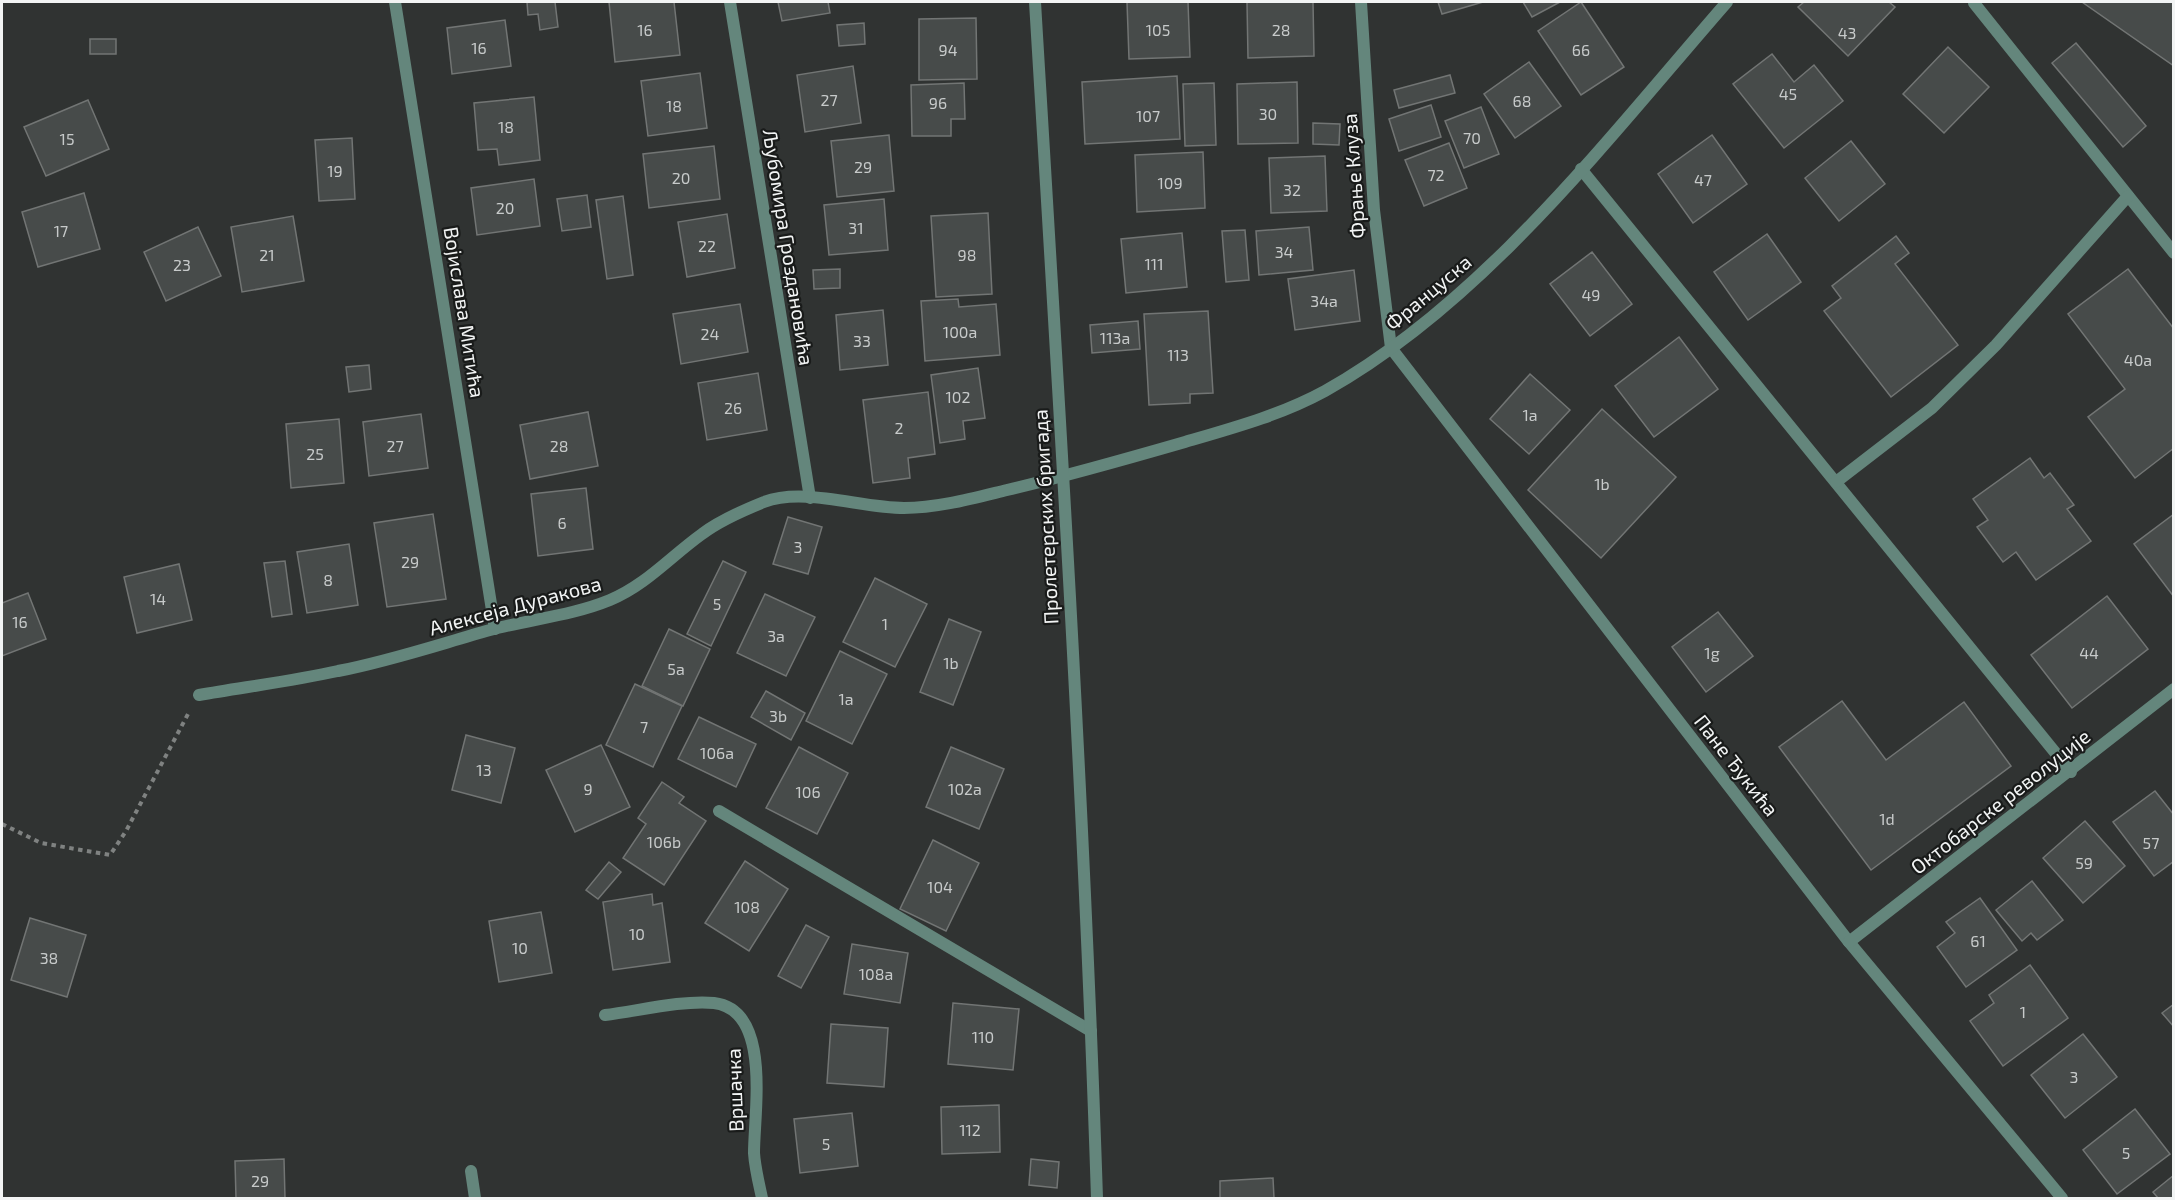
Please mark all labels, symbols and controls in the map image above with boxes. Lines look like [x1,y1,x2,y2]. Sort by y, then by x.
house number: 16 [637,20,653,39]
house number: 105 [1146,20,1170,39]
house number: 28 [1272,20,1290,39]
house number: 43 [1838,23,1856,42]
house number: 16 [471,38,487,57]
house number: 94 [939,40,958,59]
house number: 66 [1572,40,1590,59]
house number: 45 [1779,84,1797,103]
house number: 27 [820,90,838,109]
house number: 68 [1513,91,1531,110]
house number: 96 [929,93,947,112]
house number: 18 [666,96,682,115]
house number: 30 [1259,104,1277,123]
house number: 107 [1136,106,1160,125]
street label: Фрање Клуза [1337,113,1370,239]
house number: 18 [498,117,514,136]
street label: Љубомира Гроздановића [757,127,820,367]
house number: 70 [1463,128,1481,147]
house number: 15 [60,129,74,148]
house number: 29 [854,157,872,176]
house number: 19 [327,161,343,180]
house number: 72 [1427,165,1445,184]
house number: 20 [672,168,690,187]
house number: 47 [1694,170,1712,189]
house number: 109 [1157,173,1183,192]
house number: 32 [1283,180,1301,199]
house number: 20 [496,198,514,217]
house number: 31 [848,218,864,237]
house number: 17 [54,221,68,240]
street label: Војислава Митића [440,225,490,399]
house number: 22 [698,236,716,255]
house number: 34 [1275,242,1294,261]
house number: 21 [259,245,275,264]
house number: 98 [958,245,976,264]
street label: Француска [1380,249,1476,336]
house number: 111 [1144,254,1164,273]
house number: 23 [173,255,191,274]
house number: 49 [1582,285,1601,304]
house number: 34a [1310,291,1338,310]
house number: 100a [943,322,977,341]
house number: 24 [701,324,720,343]
house number: 113a [1100,328,1130,347]
house number: 33 [853,331,871,350]
house number: 113 [1167,345,1189,364]
house number: 40a [2124,350,2152,369]
house number: 102 [945,387,971,406]
house number: 26 [724,398,742,417]
house number: 1a [1522,405,1538,424]
street label: Пролетерских бригада [1027,409,1063,625]
house number: 2 [895,418,904,437]
house number: 27 [386,436,404,455]
house number: 28 [550,436,568,455]
house number: 25 [306,444,324,463]
house number: 1b [1594,474,1610,493]
house number: 6 [557,513,567,532]
house number: 3 [794,537,802,556]
house number: 29 [401,552,419,571]
house number: 8 [323,570,333,589]
street label: Алексеја Дуракова [426,570,604,641]
house number: 14 [150,589,166,608]
house number: 5 [713,594,721,613]
house number: 16 [12,612,28,631]
house number: 1 [882,614,888,633]
house number: 3a [767,626,785,645]
house number: 1g [1704,643,1720,662]
house number: 44 [2079,643,2099,662]
house number: 1b [943,653,959,672]
house number: 5a [667,659,685,678]
house number: 1a [838,689,854,708]
house number: 3b [769,706,787,725]
street label: Пане Ђукића [1689,709,1784,821]
house number: 7 [640,717,648,736]
street label: Октобарске револуције [1905,723,2095,879]
house number: 106a [700,743,734,762]
house number: 13 [476,760,492,779]
house number: 9 [583,779,593,798]
house number: 102a [948,779,982,798]
house number: 106 [795,782,821,801]
house number: 1d [1879,809,1895,828]
house number: 106b [647,832,681,851]
house number: 57 [2143,833,2159,852]
house number: 59 [2075,853,2093,872]
house number: 104 [927,877,953,896]
house number: 108 [734,897,760,916]
house number: 10 [629,924,645,943]
house number: 61 [1970,931,1986,950]
house number: 10 [512,938,528,957]
house number: 38 [40,948,58,967]
house number: 108a [859,964,893,983]
house number: 1 [2020,1002,2026,1021]
house number: 110 [972,1027,994,1046]
street label: Вршачка [721,1048,747,1132]
house number: 3 [2070,1067,2078,1086]
house number: 112 [959,1120,981,1139]
house number: 5 [822,1134,830,1153]
house number: 5 [2122,1143,2130,1162]
house number: 29 [251,1171,269,1190]

